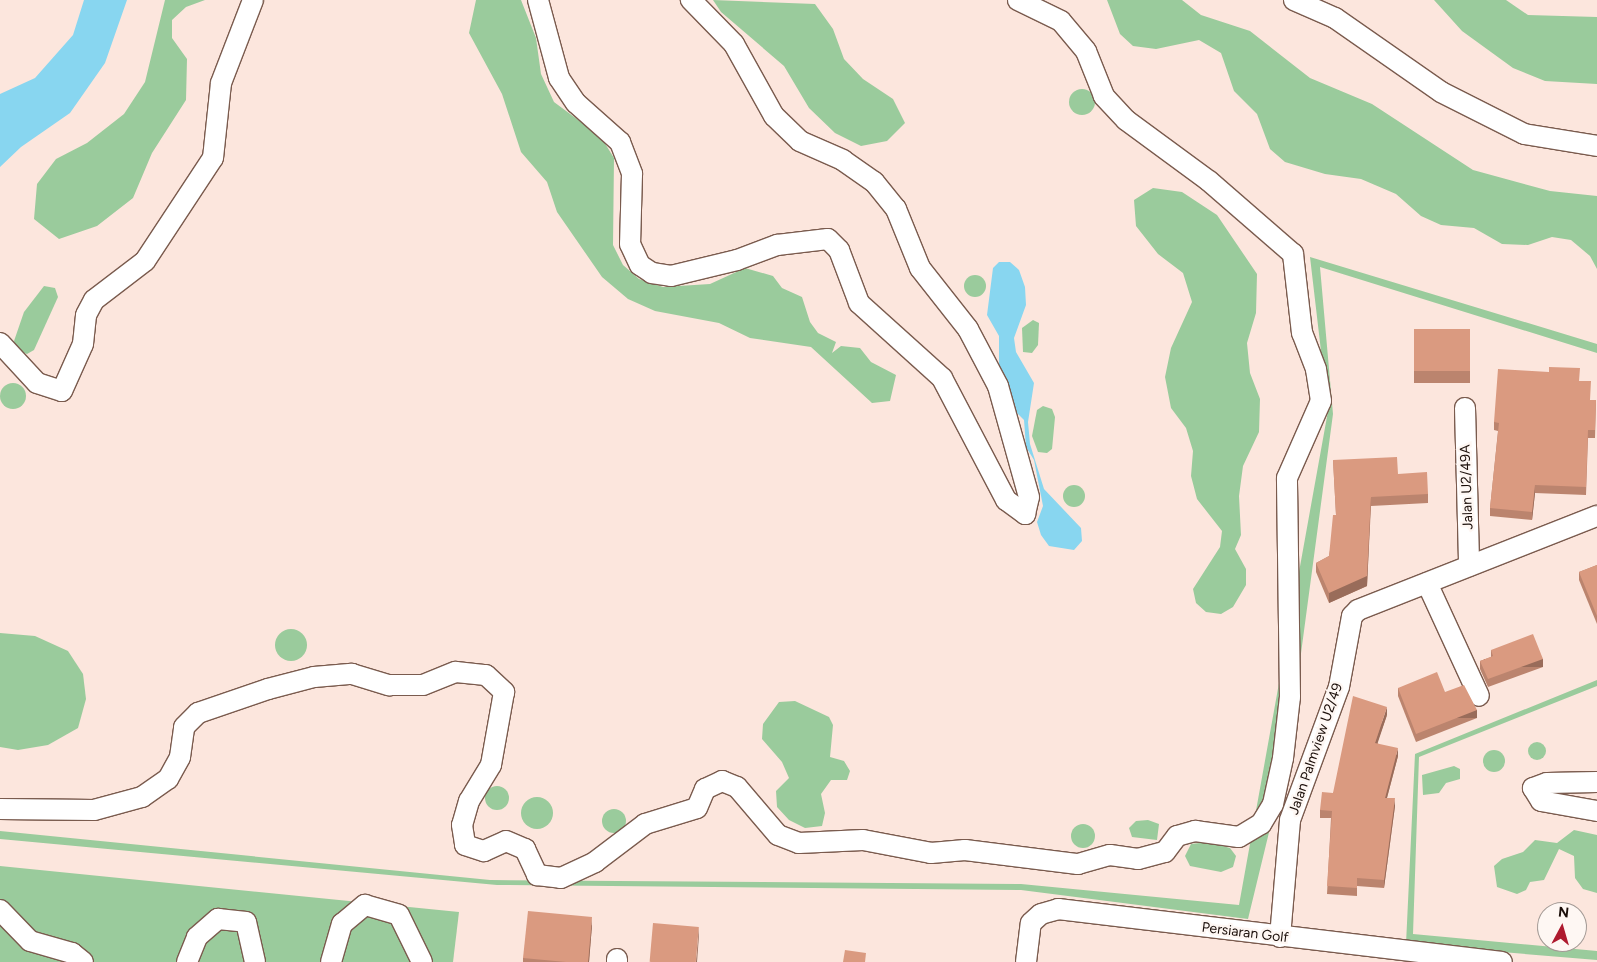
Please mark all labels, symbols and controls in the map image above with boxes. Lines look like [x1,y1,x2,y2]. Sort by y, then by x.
street label: Jalan U2/49A [1457,444,1477,530]
street label: Jalan Palmview U2/49 [1286,681,1346,817]
north arrow [1537,902,1587,952]
text: N [1557,904,1570,922]
street label: Persiaran Golf [1201,919,1289,947]

